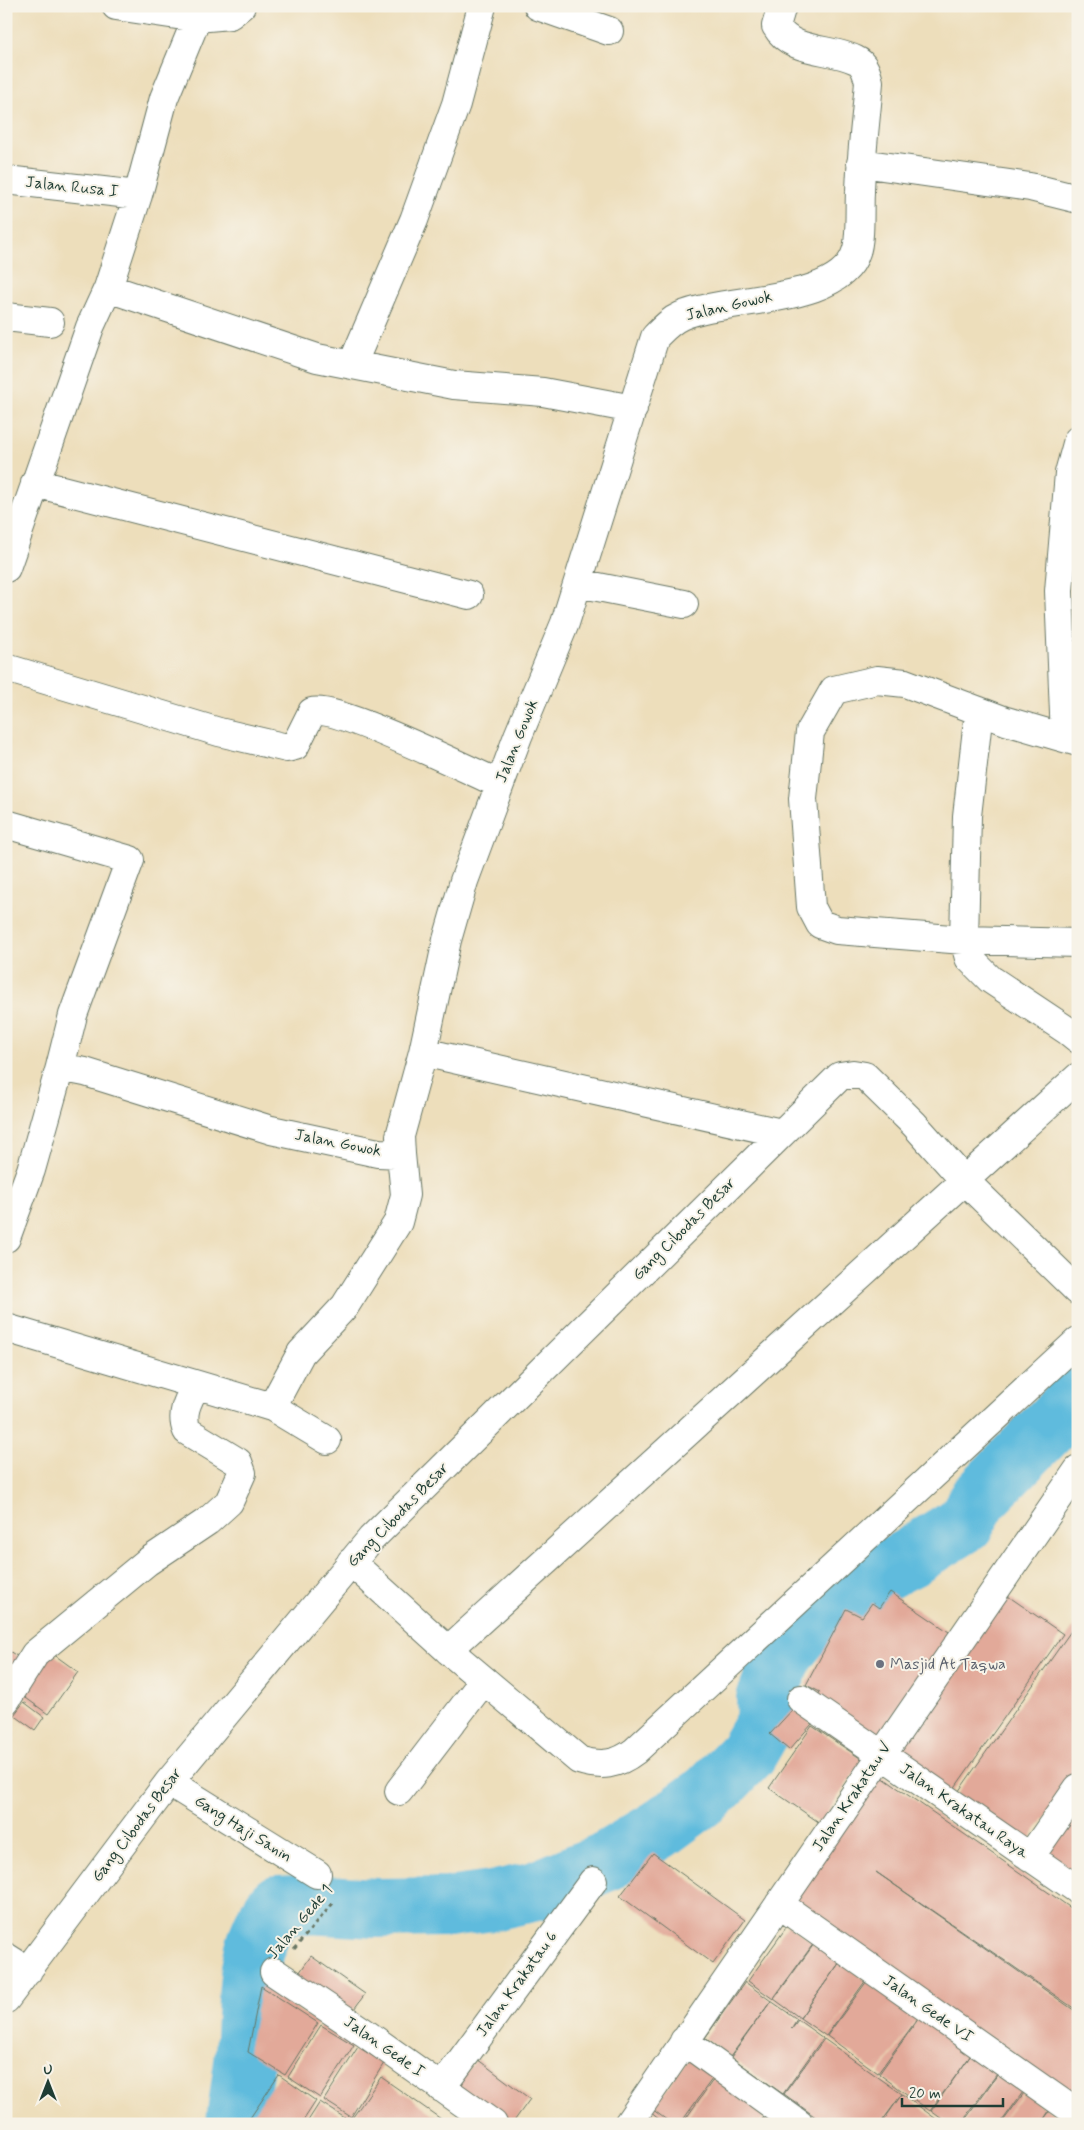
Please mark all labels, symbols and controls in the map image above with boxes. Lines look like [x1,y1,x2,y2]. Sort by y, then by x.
street label: Jalan Rusa I [24,172,120,202]
street label: Jalan Gowok [684,286,774,326]
street label: Jalan Gowok [491,696,543,786]
street label: Jalan Gowok [293,1124,383,1162]
street label: Gang Cibodas Besar [628,1173,741,1286]
street label: Gang Cibodas Besar [343,1458,454,1573]
place label: Masjid At Taqwa [890,1654,1006,1675]
marker: Masjid At Taqwa [874,1658,886,1670]
street label: Jalan Krakatau V [808,1738,896,1856]
street label: Jalan Krakatau Raya [896,1759,1033,1864]
street label: Gang Cibodas Besar [87,1763,188,1887]
street label: Gang Haji Sanin [190,1791,296,1868]
street label: Jalan Gede 1 [263,1880,337,1964]
street label: Jalan Krakatau 6 [472,1927,562,2041]
street label: Jalan Gede VI [879,1970,977,2048]
street label: Jalan Gede I [340,2012,428,2082]
north arrow [22,2058,72,2108]
text: U [43,2061,53,2079]
scale bar [902,2075,1003,2107]
text: 20 m [909,2084,941,2104]

